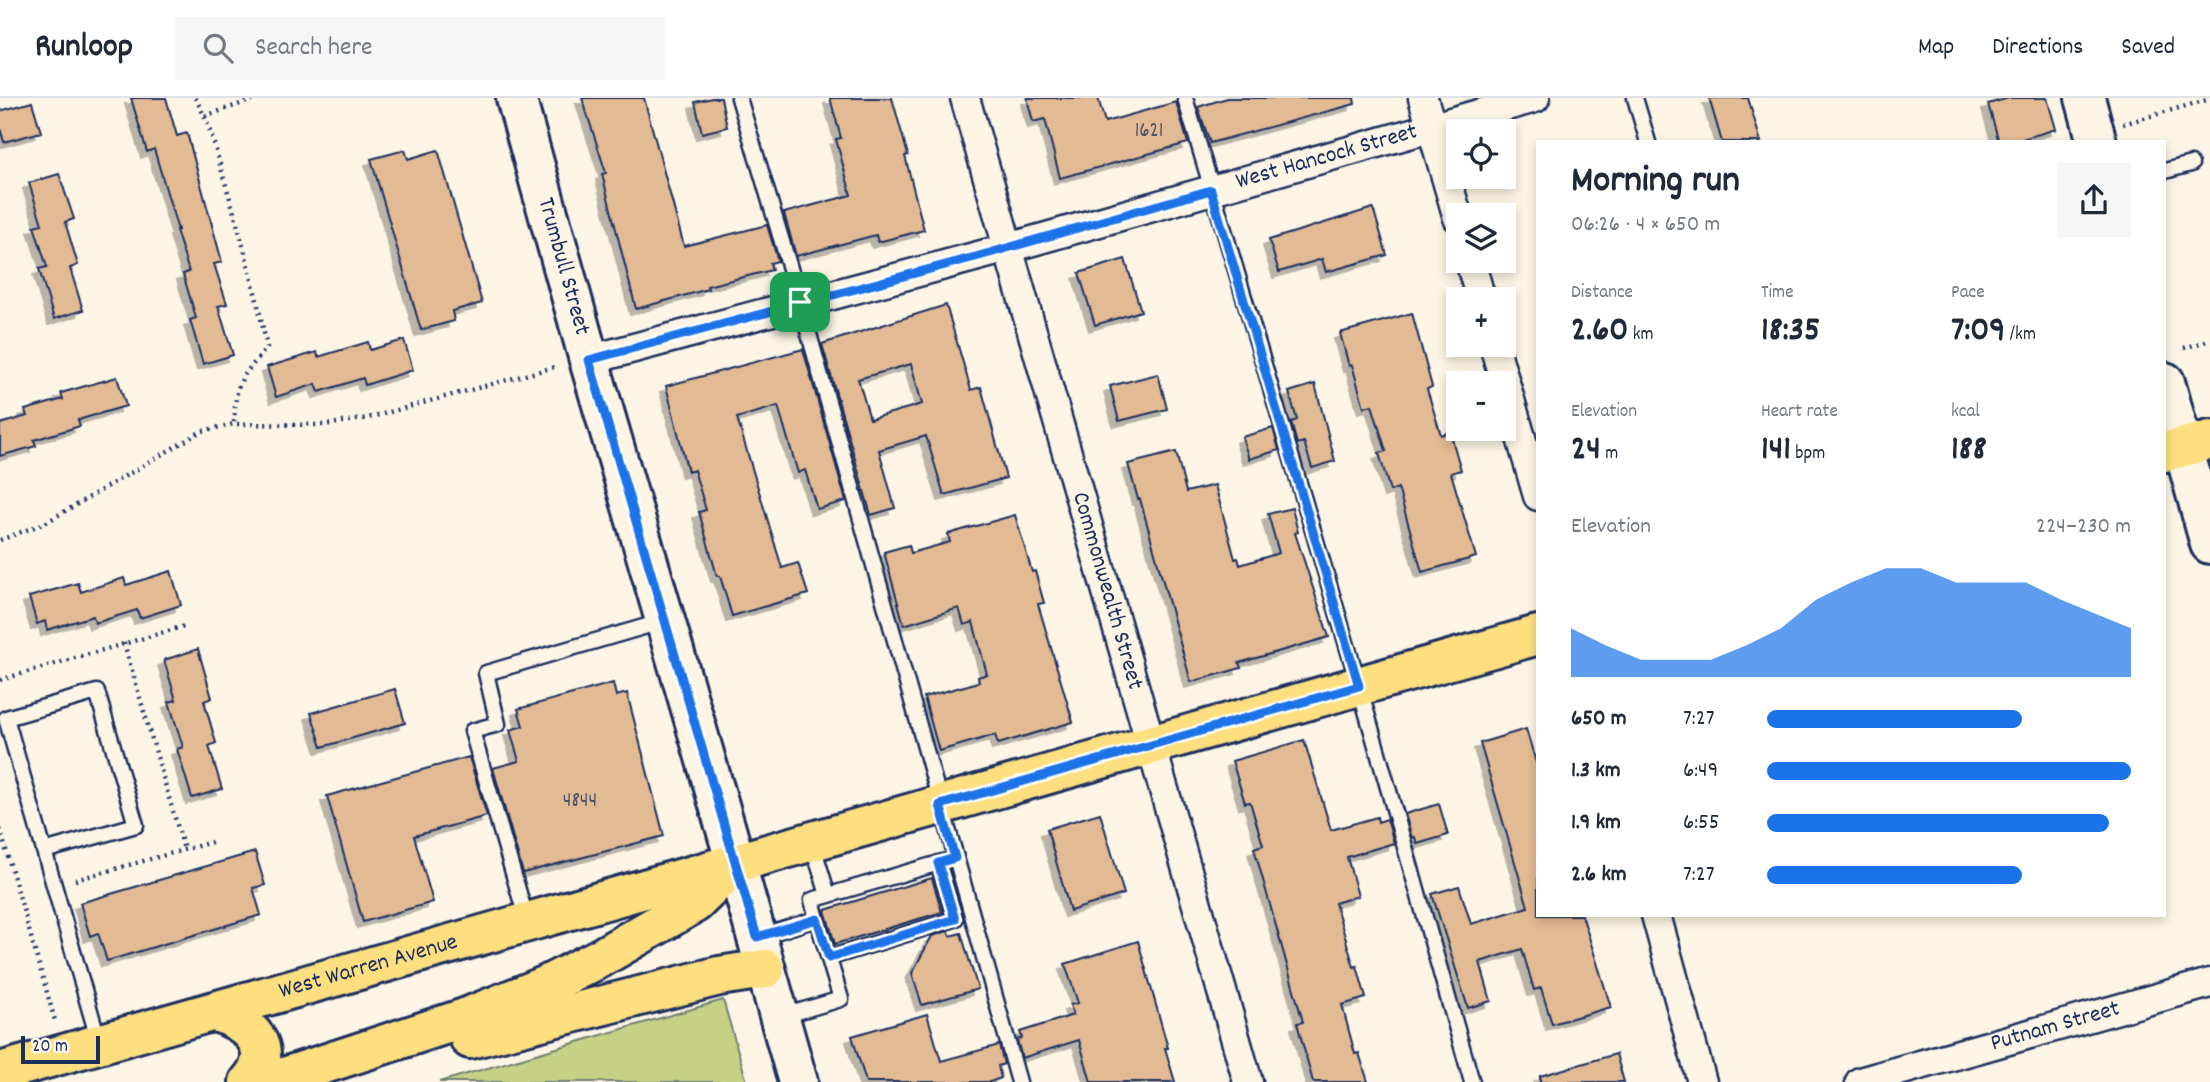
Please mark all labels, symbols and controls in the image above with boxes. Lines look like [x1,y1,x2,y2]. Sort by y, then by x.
search box [175,17,665,80]
text: Runloop [35,25,133,72]
icon: search [199,29,237,67]
text: Search here [255,30,372,67]
text: Map [1918,31,1954,65]
text: Directions [1992,31,2083,65]
text: Saved [2121,31,2175,65]
street label: West Hancock Street [1232,115,1421,199]
house number: 1621 [1135,117,1163,147]
map controls [1446,119,1516,441]
button: locate [1446,119,1516,189]
text: Morning run [1571,155,1740,210]
button: share [2057,163,2131,237]
street label: Trumbull Street [528,194,598,339]
button: layers [1446,203,1516,273]
text: 06:26 · 4 × 650 m [1571,209,1720,242]
pin [770,272,830,332]
text: Distance [1571,280,1633,307]
text: Time [1761,280,1794,307]
text: Pace [1951,280,1985,307]
icon: arrive [781,283,819,321]
button: + [1446,287,1516,357]
text: 2.60 [1571,307,1628,357]
text: 18:35 [1761,307,1820,357]
text: 7:09 [1951,307,2005,357]
text: km [1628,322,1654,349]
text: /km [2005,322,2036,349]
button: − [1446,371,1516,441]
text: Elevation [1571,399,1637,426]
text: Heart rate [1761,399,1838,426]
text: kcal [1951,399,1980,426]
text: 24 [1571,426,1601,476]
text: 141 [1761,426,1791,476]
text: 188 [1951,426,1987,476]
text: m [1601,441,1618,468]
text: bpm [1791,441,1825,468]
street label: Commonwealth Street [1062,488,1151,694]
text: Elevation [1571,511,1651,544]
text: 224–230 m [2036,511,2131,544]
text: 650 m [1571,703,1627,736]
text: 7:27 [1683,703,1715,736]
text: 1.3 km [1571,755,1621,788]
text: 6:49 [1683,755,1718,788]
house number: 4844 [563,787,597,817]
text: 1.9 km [1571,807,1621,840]
text: 6:55 [1683,807,1719,840]
text: 2.6 km [1571,859,1627,892]
text: 7:27 [1683,859,1715,892]
street label: West Warren Avenue [275,926,462,1009]
street label: Putnam Street [1987,992,2124,1061]
scale bar [21,1033,100,1065]
text: 20 m [32,1034,68,1061]

